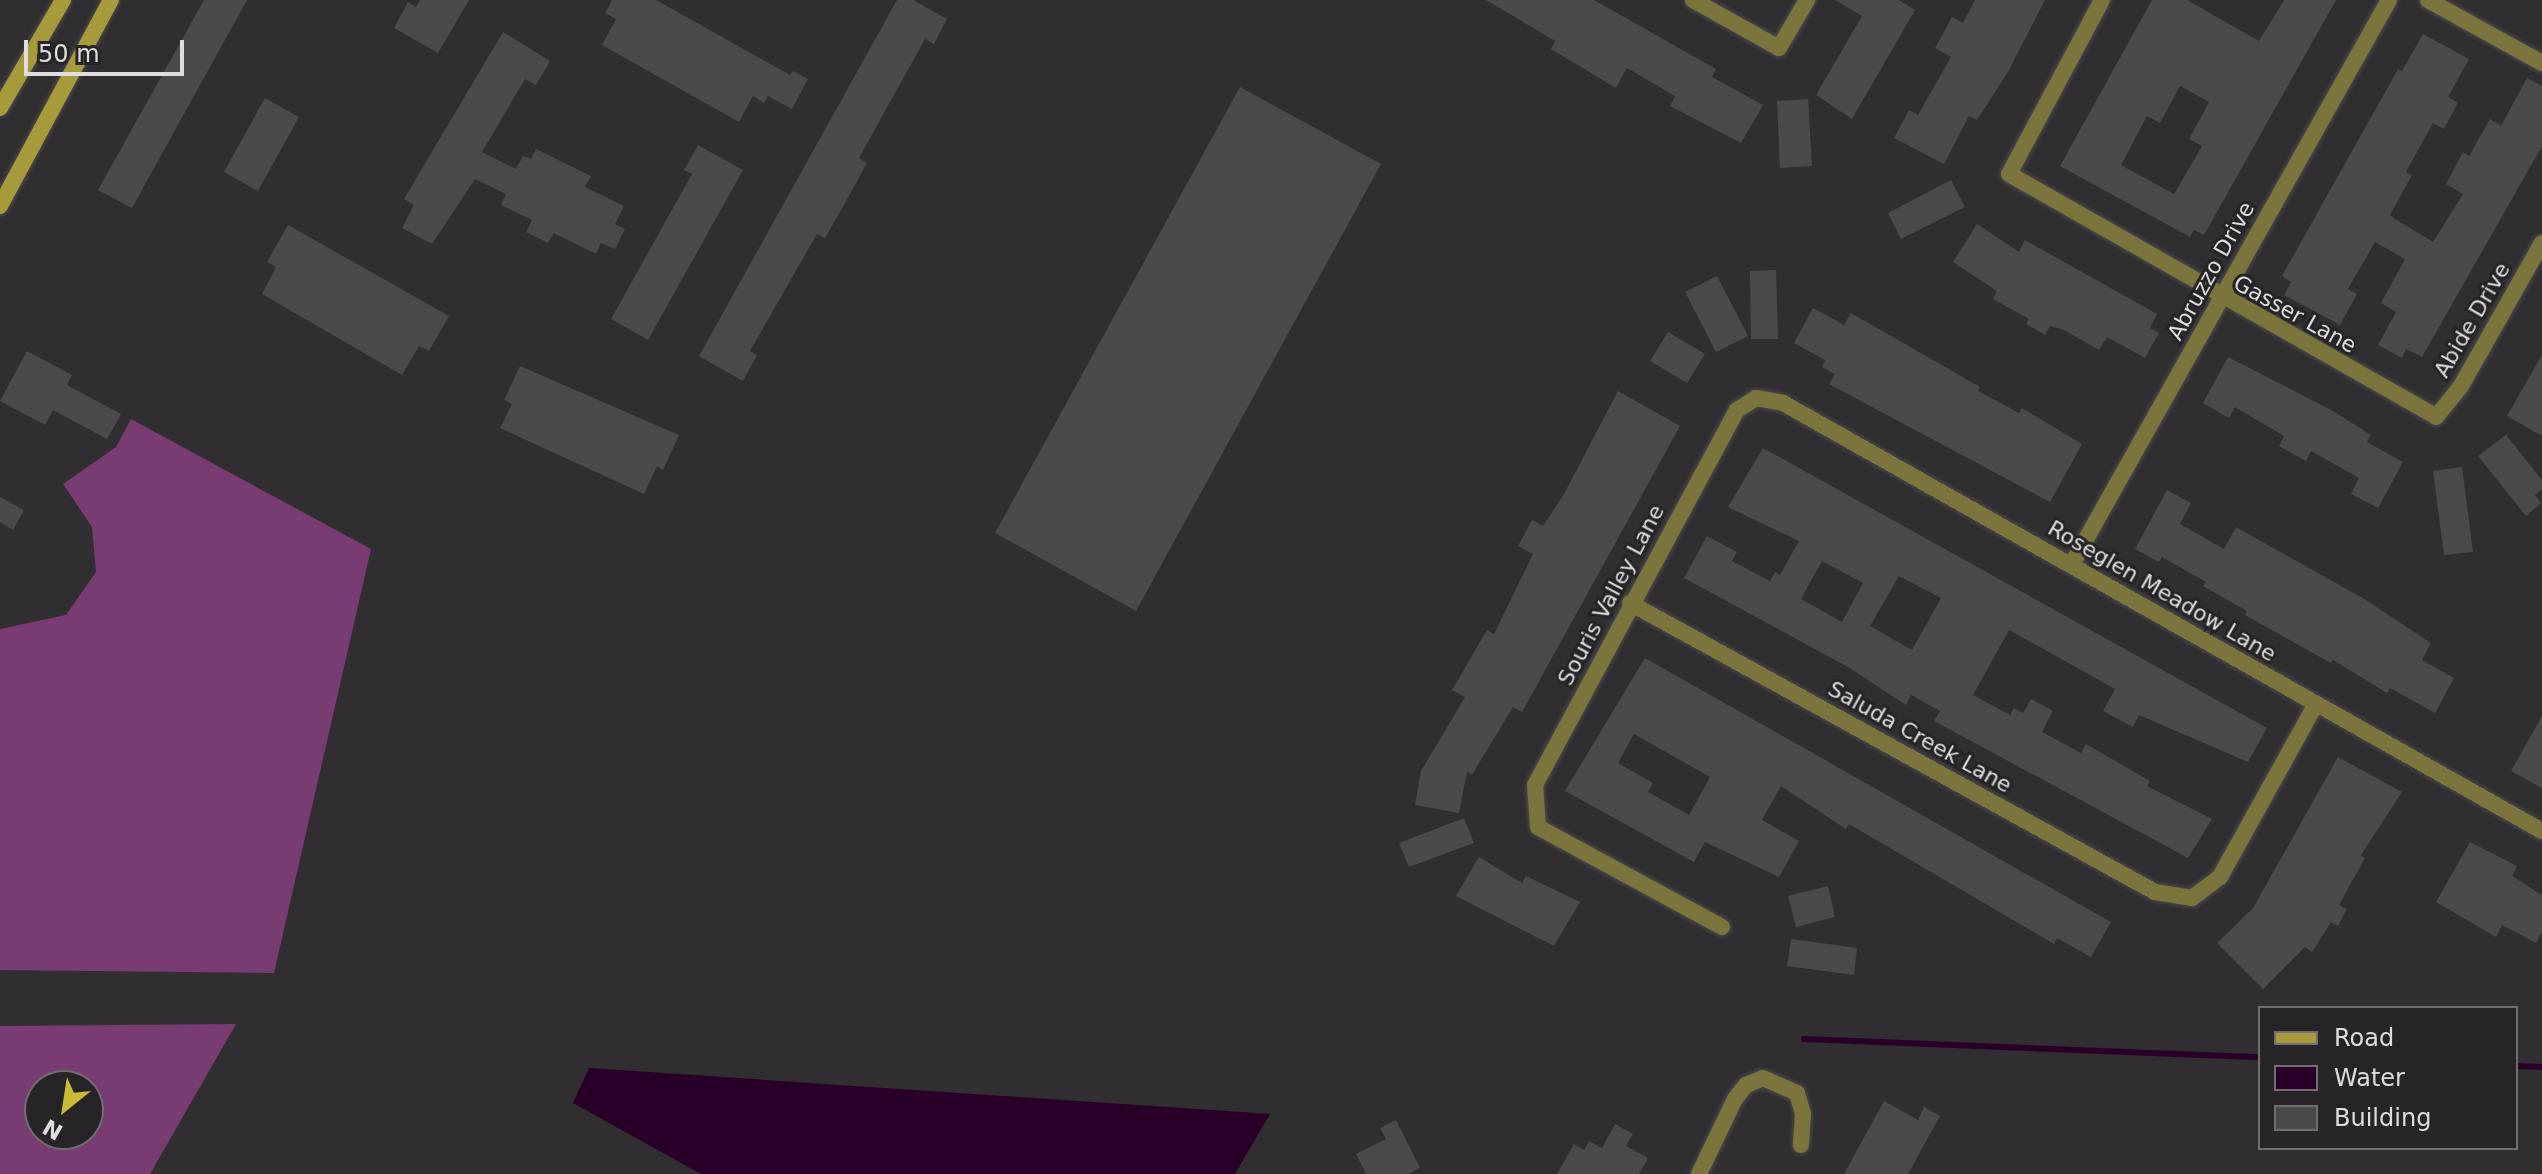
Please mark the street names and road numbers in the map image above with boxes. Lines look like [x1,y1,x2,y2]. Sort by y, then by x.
street label: Abruzzo Drive [2162,197,2260,345]
street label: Abide Drive [2429,258,2515,382]
street label: Gasser Lane [2229,269,2361,359]
street label: Souris Valley Lane [1552,500,1670,690]
street label: Roseglen Meadow Lane [2043,515,2281,667]
street label: Saluda Creek Lane [1824,676,2016,798]

